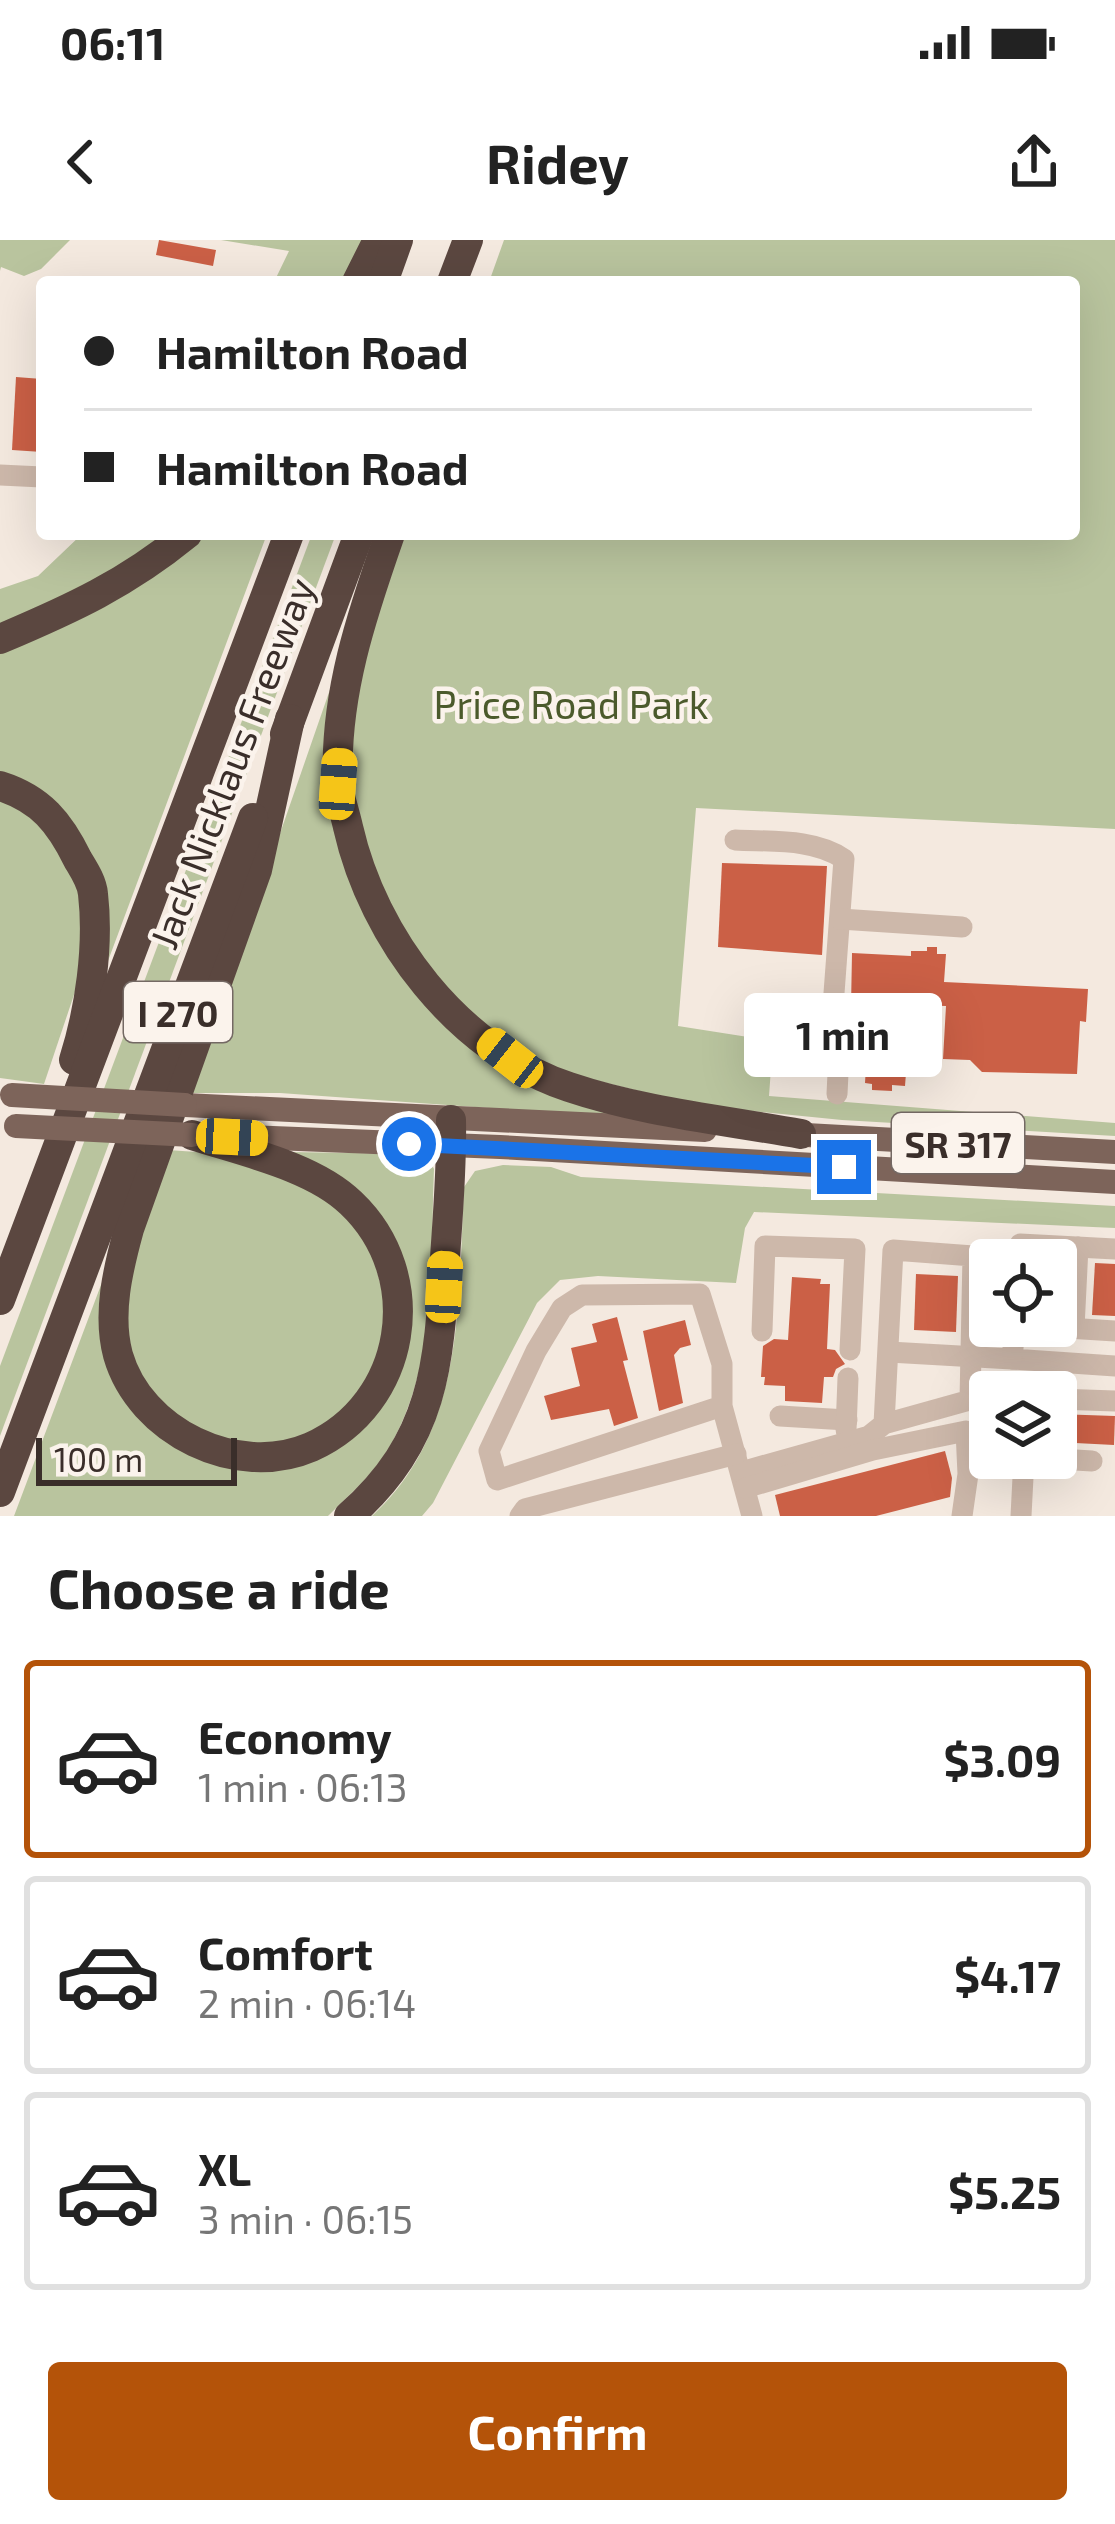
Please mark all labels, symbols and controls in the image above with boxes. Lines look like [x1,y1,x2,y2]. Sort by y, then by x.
text: 06:11 [60,15,165,69]
icon: back [48,129,114,195]
icon: share [1001,129,1067,195]
text: Ridey [486,130,629,195]
text: Hamilton Road [156,324,469,378]
text: Hamilton Road [156,440,469,494]
street label: Jack Nicklaus Freeway [139,571,323,955]
park label: Price Road Park [434,680,709,727]
car [318,747,358,821]
road number: I 270 [124,982,232,1042]
callout: 1 min [745,993,943,1077]
text: 1 min [796,1011,890,1058]
car [471,1022,549,1094]
road number: SR 317 [892,1113,1024,1173]
car [195,1117,269,1157]
route start [382,1117,436,1171]
route end [817,1140,871,1194]
map controls [969,1239,1077,1479]
button: locate [969,1239,1077,1347]
car [424,1250,464,1324]
button: layers [969,1371,1077,1479]
scale bar [36,1432,237,1485]
text: 100 m [54,1439,143,1479]
text: Choose a ride [48,1555,390,1620]
icon: car [54,1705,162,1813]
text: Economy [198,1709,392,1763]
text: $3.09 [943,1732,1061,1786]
text: 1 min · 06:13 [198,1763,408,1810]
icon: car [54,1921,162,2029]
text: Comfort [198,1925,373,1979]
text: $4.17 [954,1948,1061,2002]
text: 2 min · 06:14 [198,1979,416,2026]
icon: car [54,2137,162,2245]
text: XL [198,2141,251,2195]
text: $5.25 [948,2164,1061,2218]
text: 3 min · 06:15 [198,2195,413,2242]
button: Confirm [48,2362,1067,2500]

